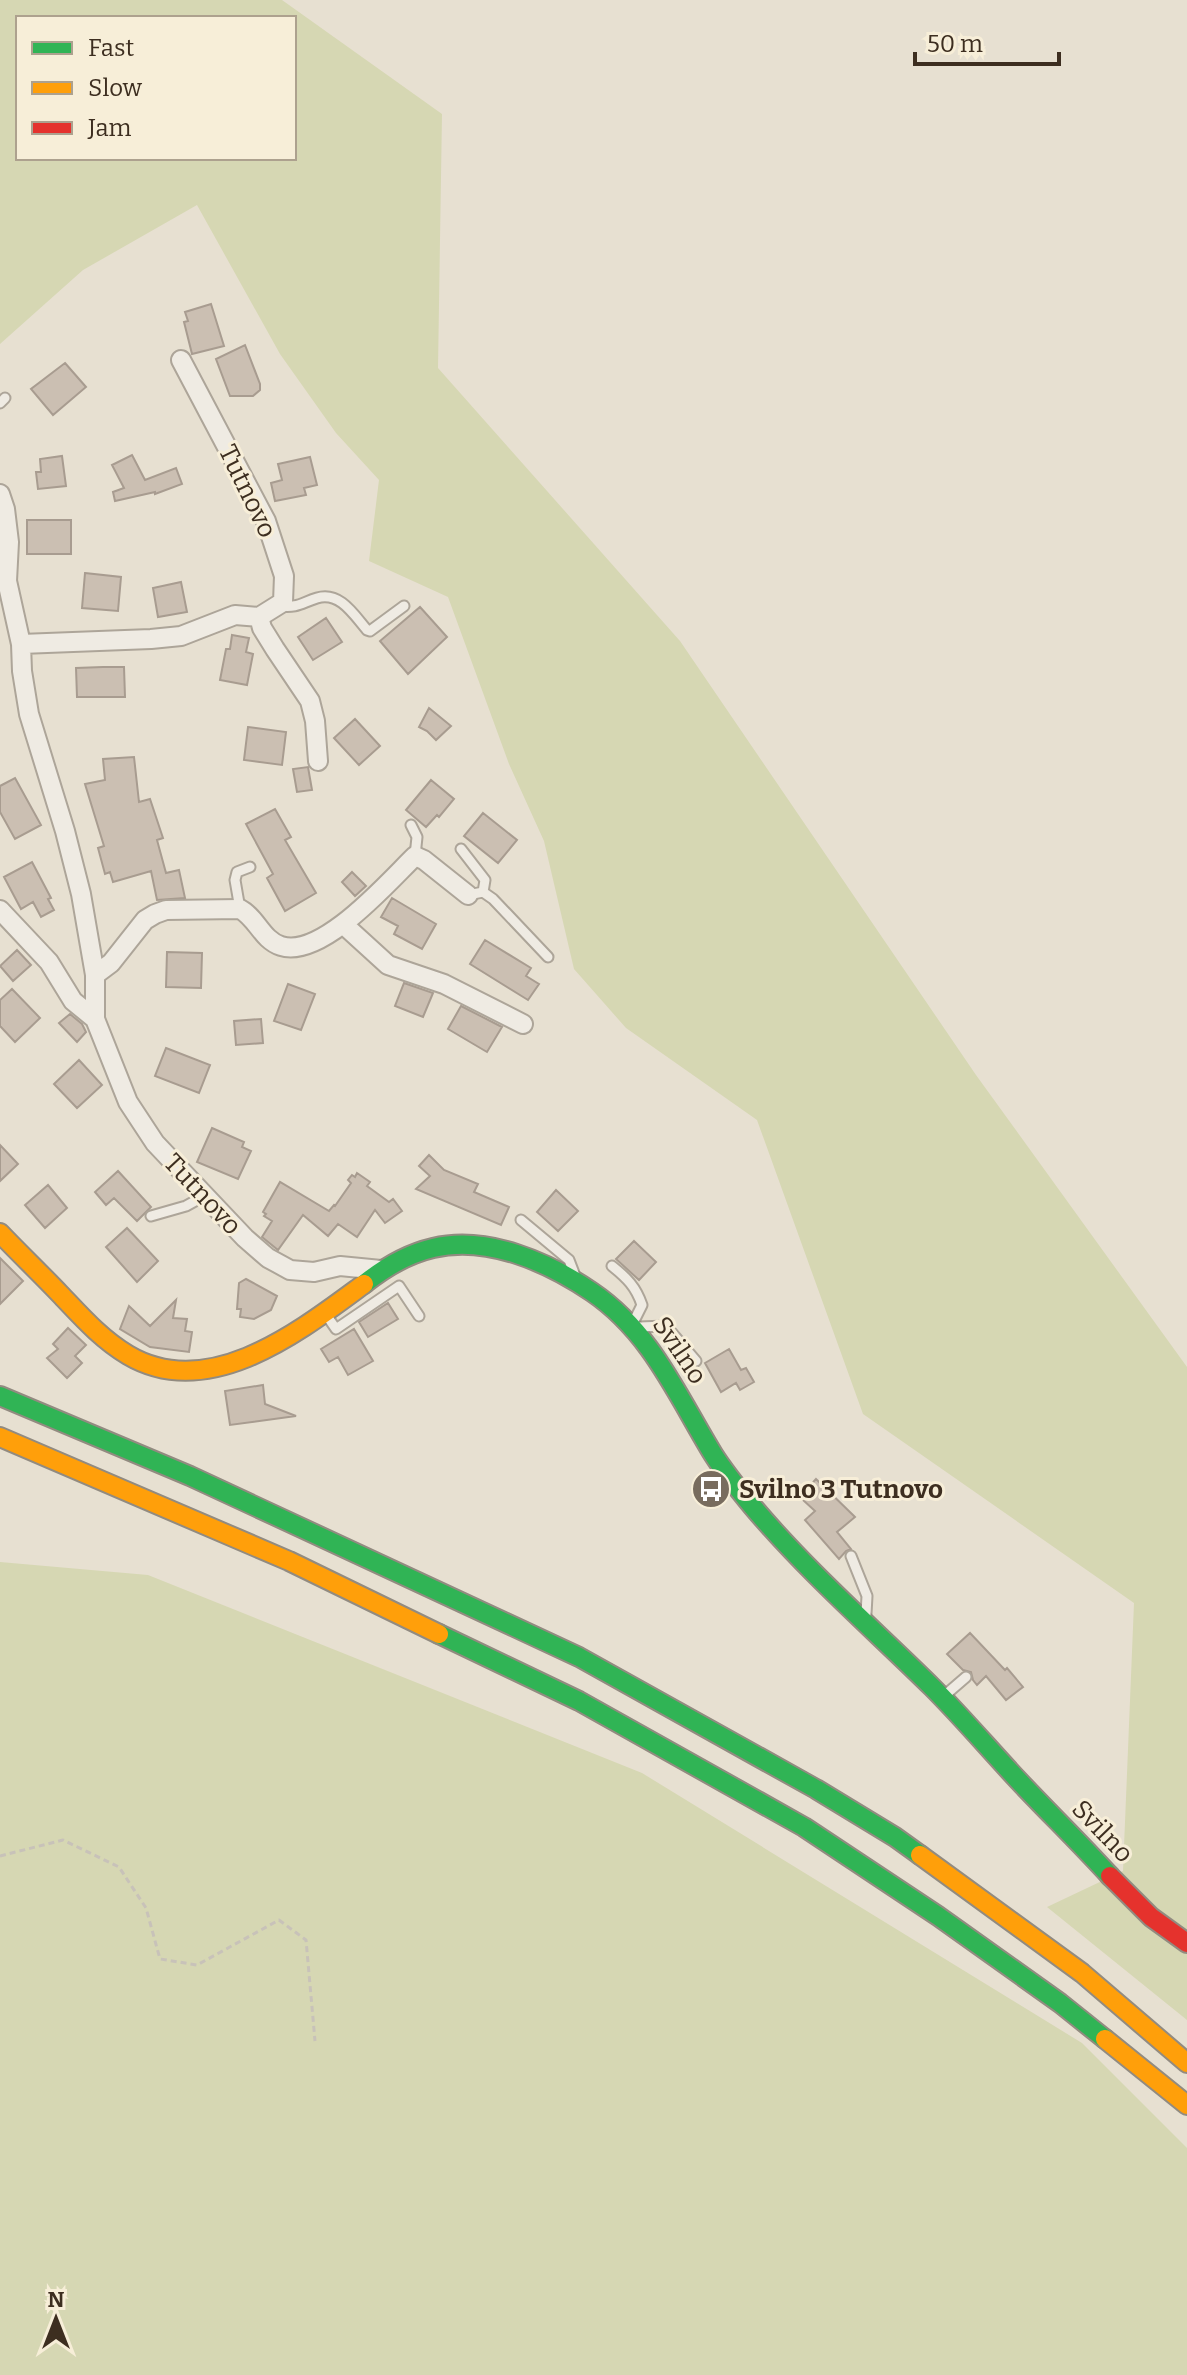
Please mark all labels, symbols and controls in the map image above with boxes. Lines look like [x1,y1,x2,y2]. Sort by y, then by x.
legend [16,16,296,160]
scale bar [915,16,1059,66]
text: 50 m [927,30,983,58]
text: Fast [88,34,134,62]
text: Slow [88,74,143,102]
text: Jam [87,114,132,142]
street label: Tutnovo [212,440,283,543]
street label: Tutnovo [157,1147,248,1241]
street label: Svilno [646,1311,713,1390]
bus stop icon: Svilno 3 Tutnovo [690,1468,732,1510]
place label: Svilno 3 Tutnovo [739,1474,943,1505]
street label: Svilno [1066,1794,1140,1869]
north arrow [16,2279,96,2359]
text: N [48,2286,65,2313]

